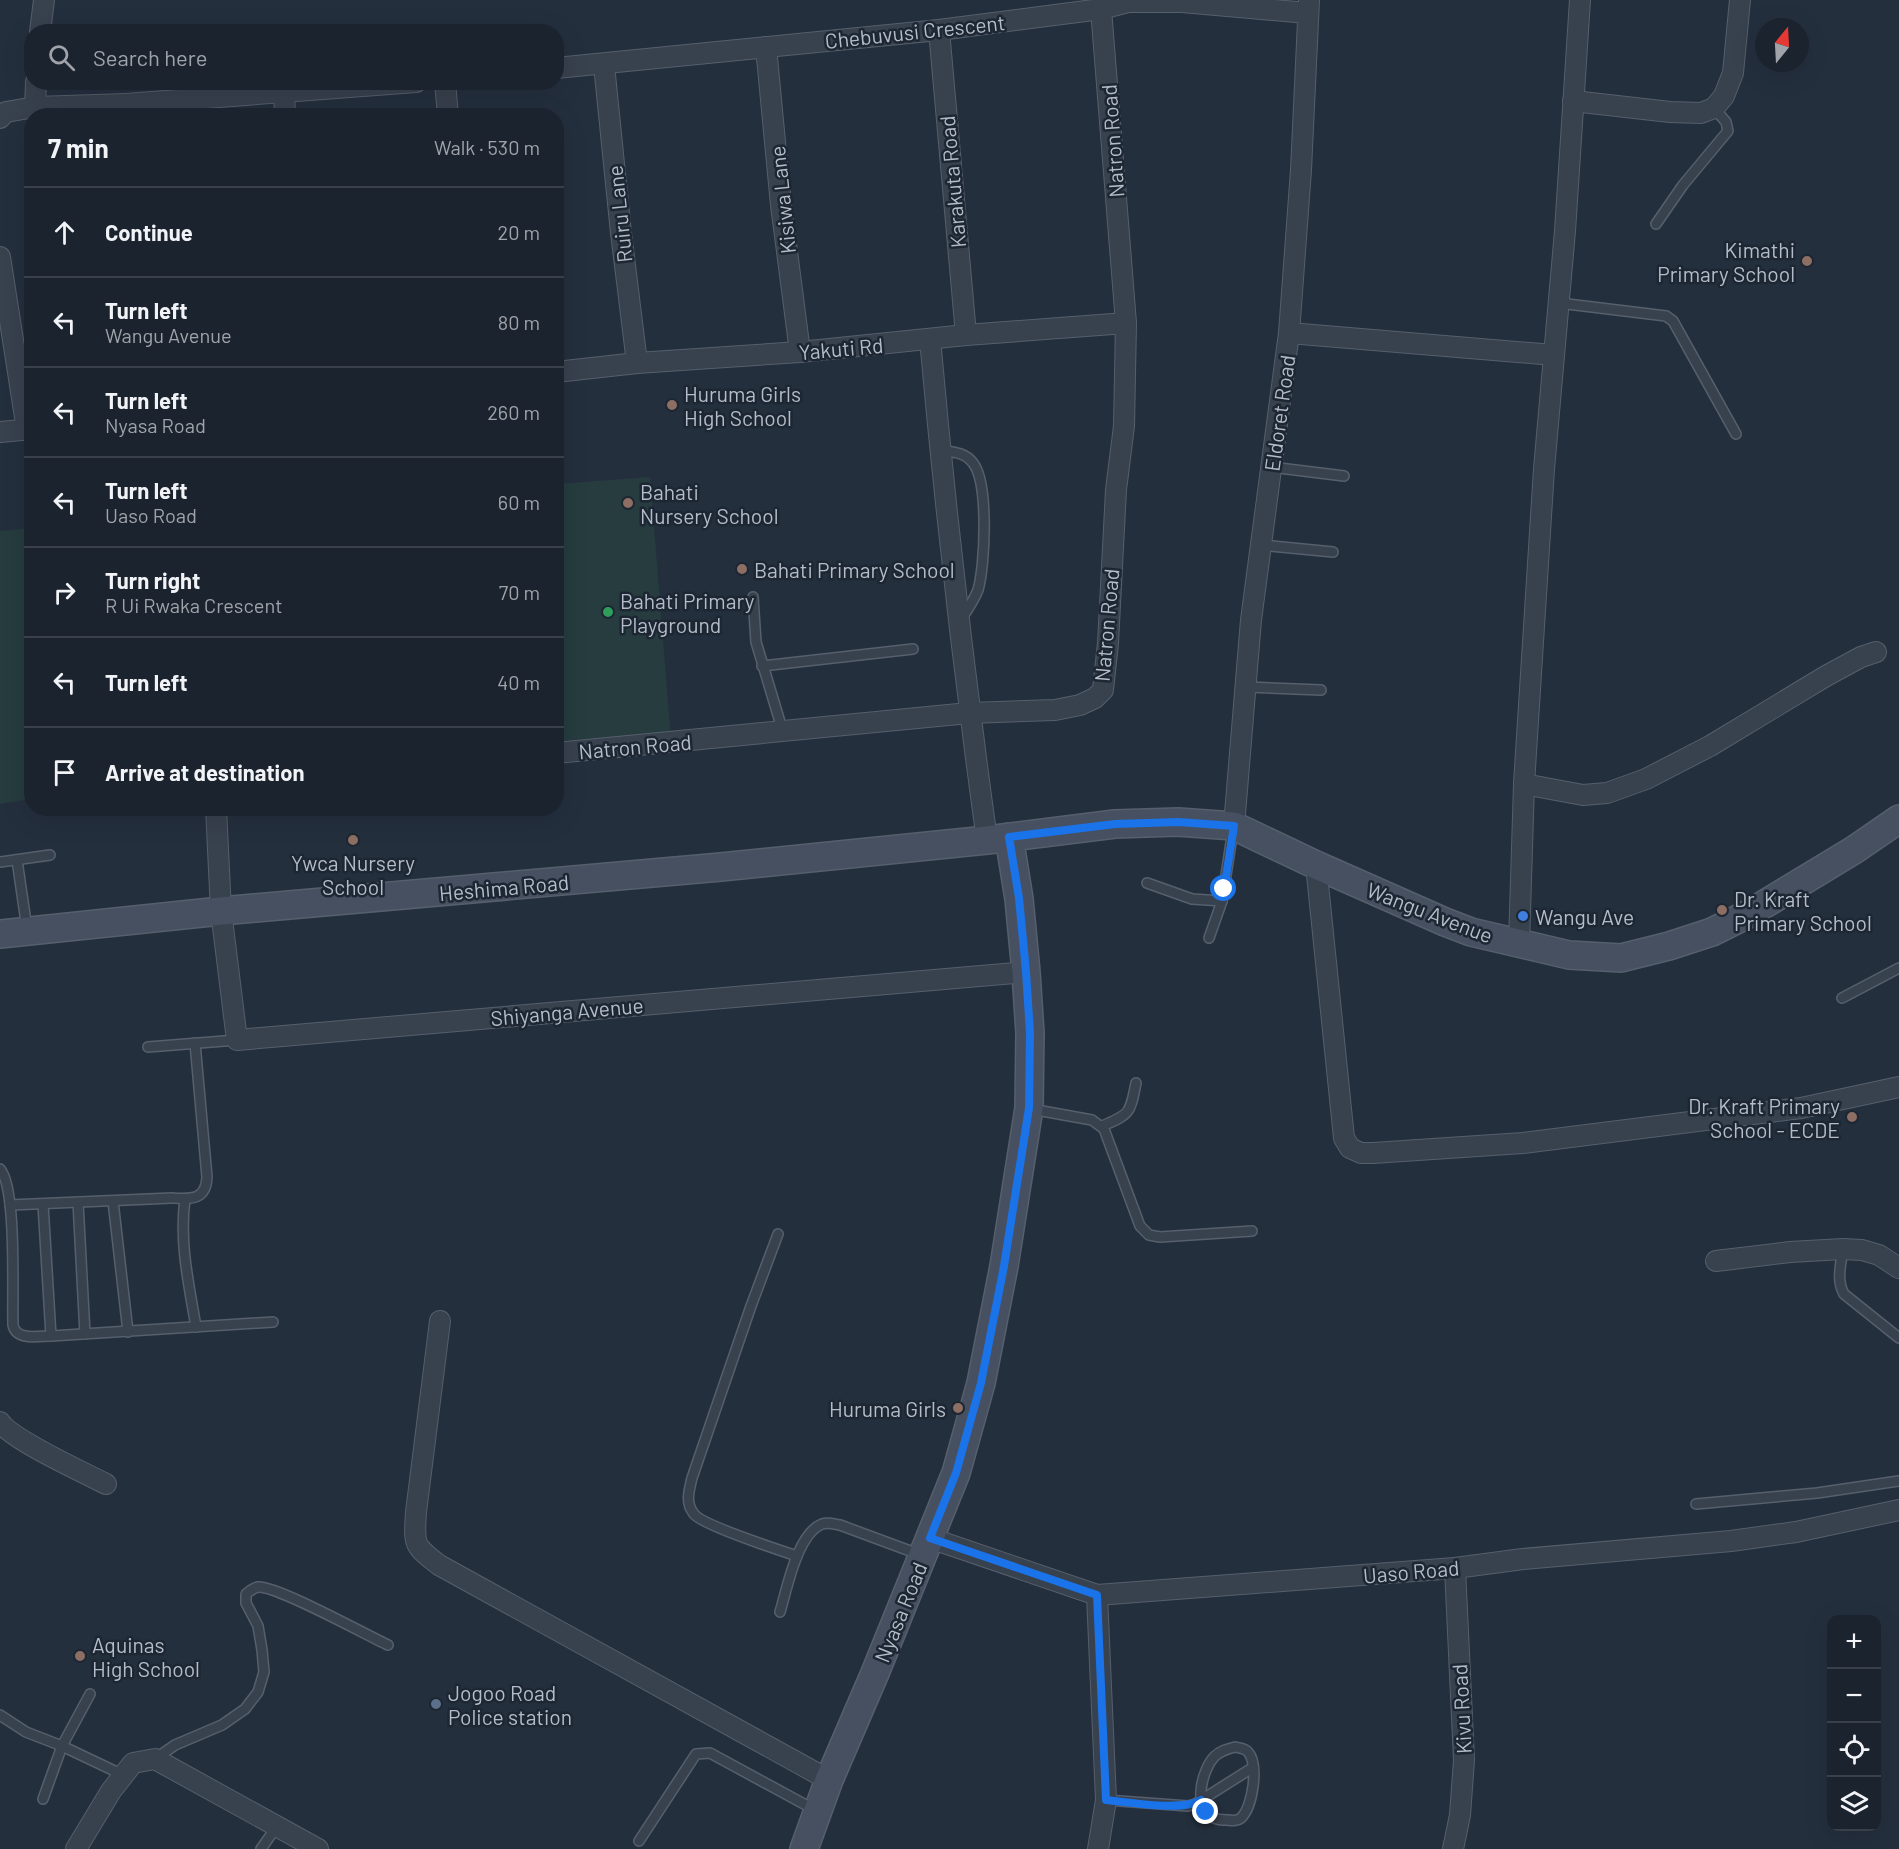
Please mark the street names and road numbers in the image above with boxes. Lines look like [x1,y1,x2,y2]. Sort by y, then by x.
street label: Chebuvusi Crescent [824,9,1006,53]
street label: Natron Road [1096,84,1128,198]
street label: Karakuta Road [934,115,970,249]
street label: Kisiwa Lane [764,145,800,255]
street label: Ruiru Lane [601,164,637,264]
street label: Yakuti Rd [798,332,884,364]
street label: Eldoret Road [1258,353,1300,473]
street label: Natron Road [1089,567,1123,683]
street label: Natron Road [577,729,693,763]
street label: Heshima Road [438,869,570,905]
street label: Wangu Avenue [1363,877,1497,947]
street label: Shiyanga Avenue [490,992,644,1030]
street label: Uaso Road [1362,1554,1460,1588]
street label: Nyasa Road [869,1558,931,1666]
street label: Kivu Road [1446,1663,1476,1755]

